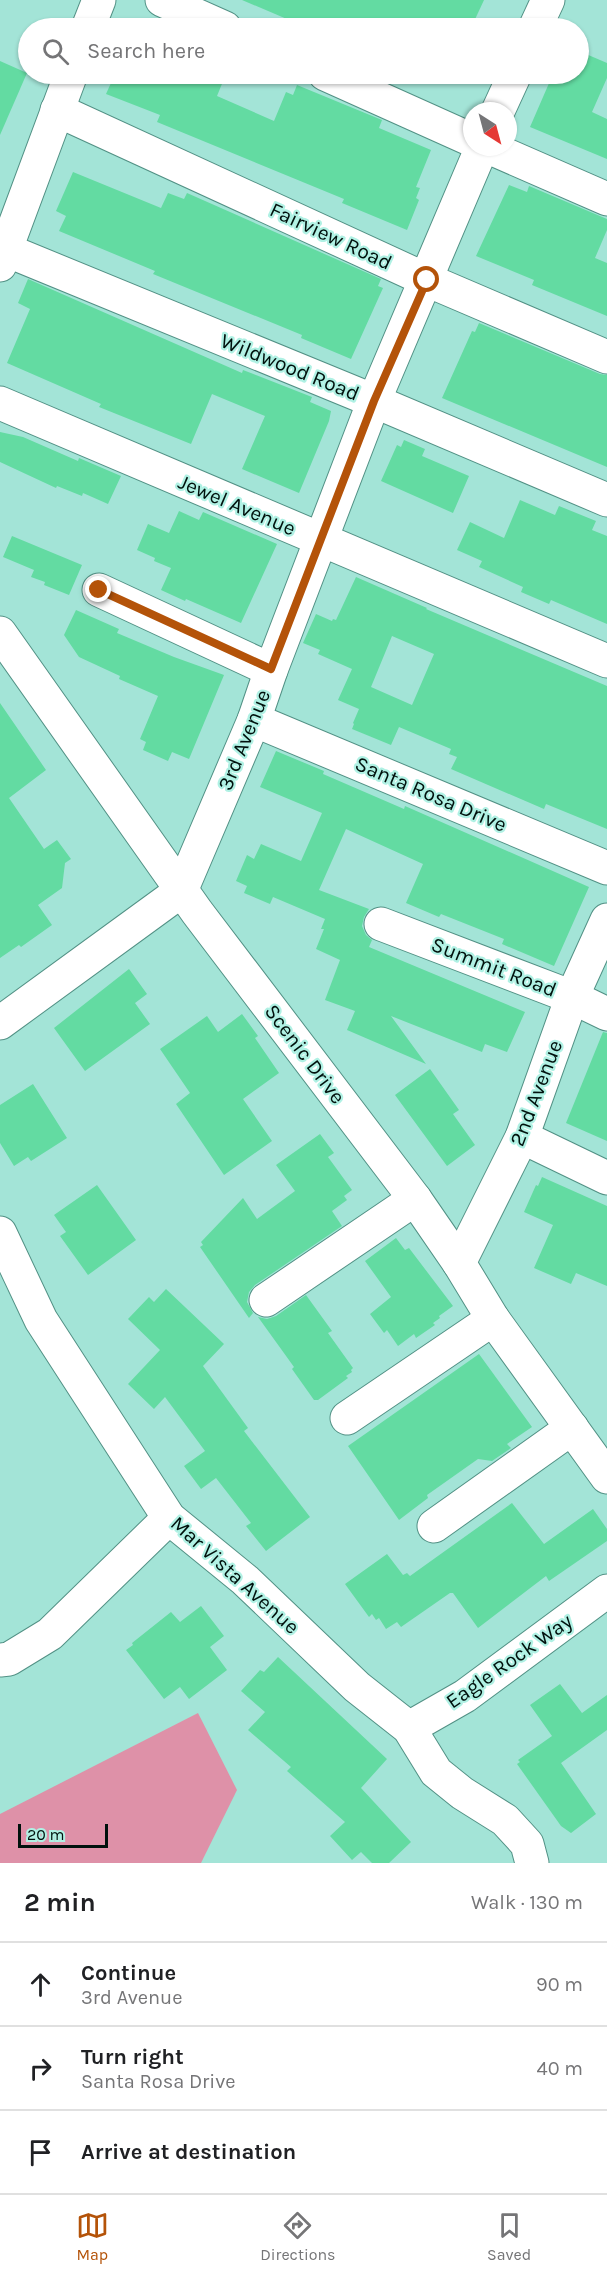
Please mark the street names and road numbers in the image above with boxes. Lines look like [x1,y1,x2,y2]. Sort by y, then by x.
street label: Fairview Road [266,197,396,275]
street label: Wildwood Road [217,328,363,406]
street label: Jewel Avenue [175,469,299,541]
street label: 3rd Avenue [213,686,275,794]
street label: Santa Rosa Drive [352,751,510,837]
street label: Summit Road [428,932,560,1002]
street label: Scenic Drive [260,1000,350,1108]
street label: 2nd Avenue [505,1037,567,1149]
street label: Mar Vista Avenue [166,1511,304,1639]
street label: Eagle Rock Way [441,1609,577,1713]

